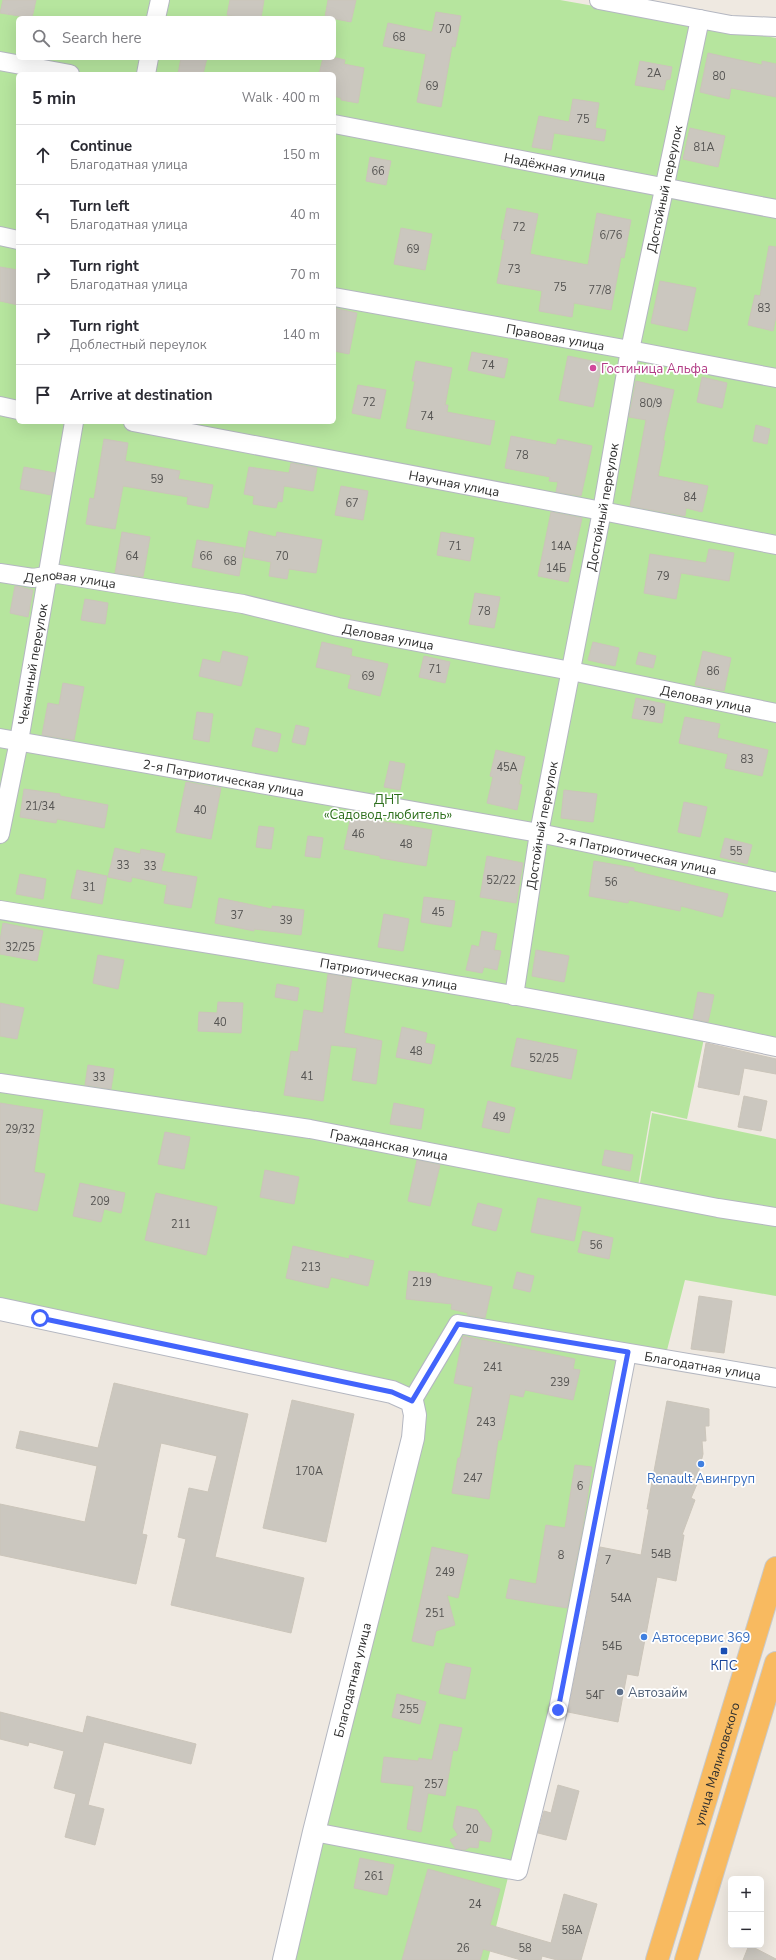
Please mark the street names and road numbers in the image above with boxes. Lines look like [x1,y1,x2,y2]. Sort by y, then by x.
street label: Достойный переулок [643,124,687,255]
street label: Надёжная улица [502,149,607,186]
street label: Правовая улица [505,320,606,355]
street label: Достойный переулок [582,442,624,573]
street label: Научная улица [407,467,501,501]
street label: Деловая улица [23,566,117,593]
street label: Чеканный переулок [14,602,53,726]
street label: Деловая улица [341,620,435,655]
street label: Деловая улица [659,682,753,718]
street label: 2-я Патриотическая улица [141,755,305,801]
street label: Достойный переулок [522,760,563,891]
street label: 2-я Патриотическая улица [555,829,718,880]
street label: Патриотическая улица [318,954,459,995]
street label: Гражданская улица [328,1125,450,1166]
street label: Благодатная улица [643,1348,762,1385]
street label: Благодатная улица [330,1621,376,1740]
street label: улица Малиновского [690,1700,745,1828]

